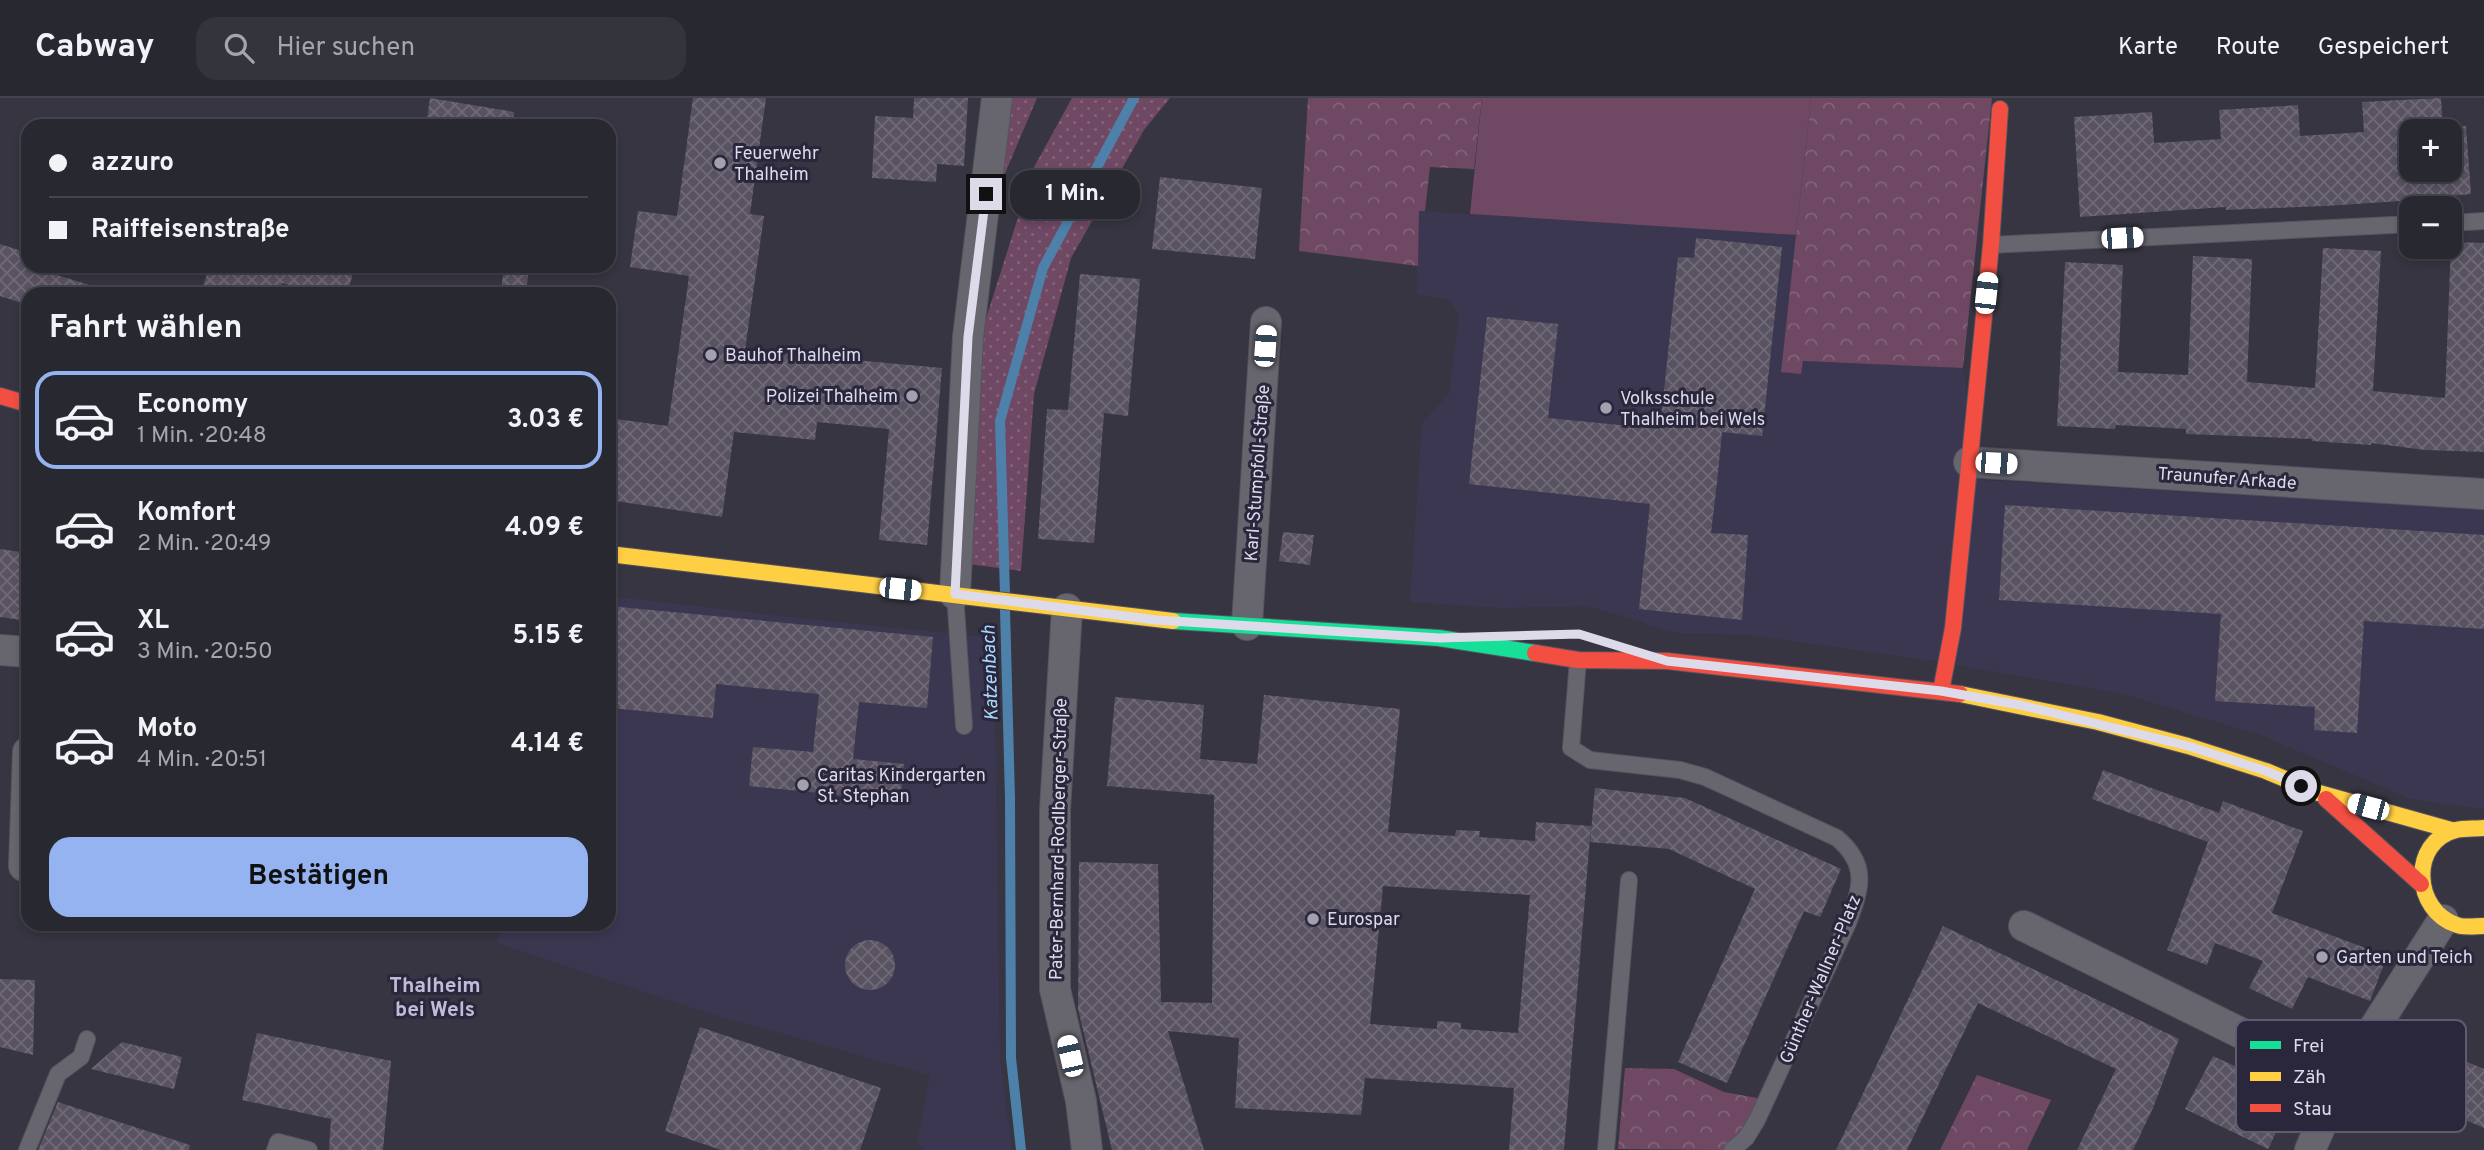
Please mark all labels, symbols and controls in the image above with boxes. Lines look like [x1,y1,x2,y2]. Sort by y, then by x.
search box [196,17,686,80]
text: Cabway [35,27,154,69]
icon: search [220,29,258,67]
text: Hier suchen [276,32,415,65]
text: Karte [2118,33,2178,63]
text: Route [2216,33,2280,63]
text: Gespeichert [2318,33,2449,63]
map controls [2399,119,2462,259]
button: + [2399,119,2462,182]
place label: Feuerwehr Thalheim [734,143,819,187]
text: azzuro [91,147,174,180]
marker: Feuerwehr Thalheim [712,155,728,171]
callout: 1 Min. [1010,170,1140,218]
route end [970,178,1002,210]
text: 1 Min. [1045,180,1105,209]
button: − [2399,196,2462,259]
text: Raiffeisenstraße [91,214,290,247]
car [2101,226,2144,250]
car [1974,271,1999,315]
text: Fahrt wählen [49,309,242,349]
car [1254,324,1277,368]
place label: Bauhof Thalheim [725,345,861,368]
marker: Bauhof Thalheim [703,347,719,363]
street label: Karl-Stumpfoll-Straße [1241,384,1276,562]
place label: Polizei Thalheim [766,386,898,409]
marker: Polizei Thalheim [904,388,920,404]
place label: Volksschule Thalheim bei Wels [1620,388,1765,432]
icon: car [53,389,116,452]
text: Economy [137,389,248,422]
marker: Volksschule Thalheim bei Wels [1598,400,1614,416]
text: 3.03 € [507,404,584,437]
text: 1 Min. · 20:48 [137,422,267,451]
car [1975,451,2018,475]
street label: Traunufer Arkade [2157,463,2297,496]
icon: car [53,497,116,560]
text: Komfort [137,497,236,530]
text: 4.09 € [505,512,584,545]
text: 2 Min. · 20:49 [137,530,272,559]
car [879,576,922,602]
icon: car [53,605,116,668]
text: XL [137,605,169,638]
text: 5.15 € [512,620,584,653]
water label: Katzenbach [977,624,1005,721]
text: 3 Min. · 20:50 [137,638,273,667]
street label: Pater-Bernhard-Rodlberger-Straße [1046,698,1073,980]
icon: car [53,713,116,776]
text: Moto [137,713,197,746]
text: 4.14 € [511,728,584,761]
text: 4 Min. · 20:51 [137,746,267,775]
place label: Caritas Kindergarten St. Stephan [817,765,986,809]
route start [2285,770,2317,802]
marker: Caritas Kindergarten St. Stephan [795,777,811,793]
car [2345,791,2392,823]
button: Bestätigen [49,837,588,917]
street label: Günther-Wallner-Platz [1775,892,1867,1067]
place label: Eurospar [1327,909,1400,932]
marker: Eurospar [1305,911,1321,927]
place label: Garten und Teich [2336,947,2473,970]
marker: Garten und Teich [2314,949,2330,965]
district label: Thalheim bei Wels [389,973,481,1024]
legend [2236,1020,2466,1132]
car [1056,1033,1085,1079]
text: Frei [2293,1035,2324,1059]
text: Zäh [2293,1066,2326,1090]
text: Stau [2293,1098,2332,1122]

